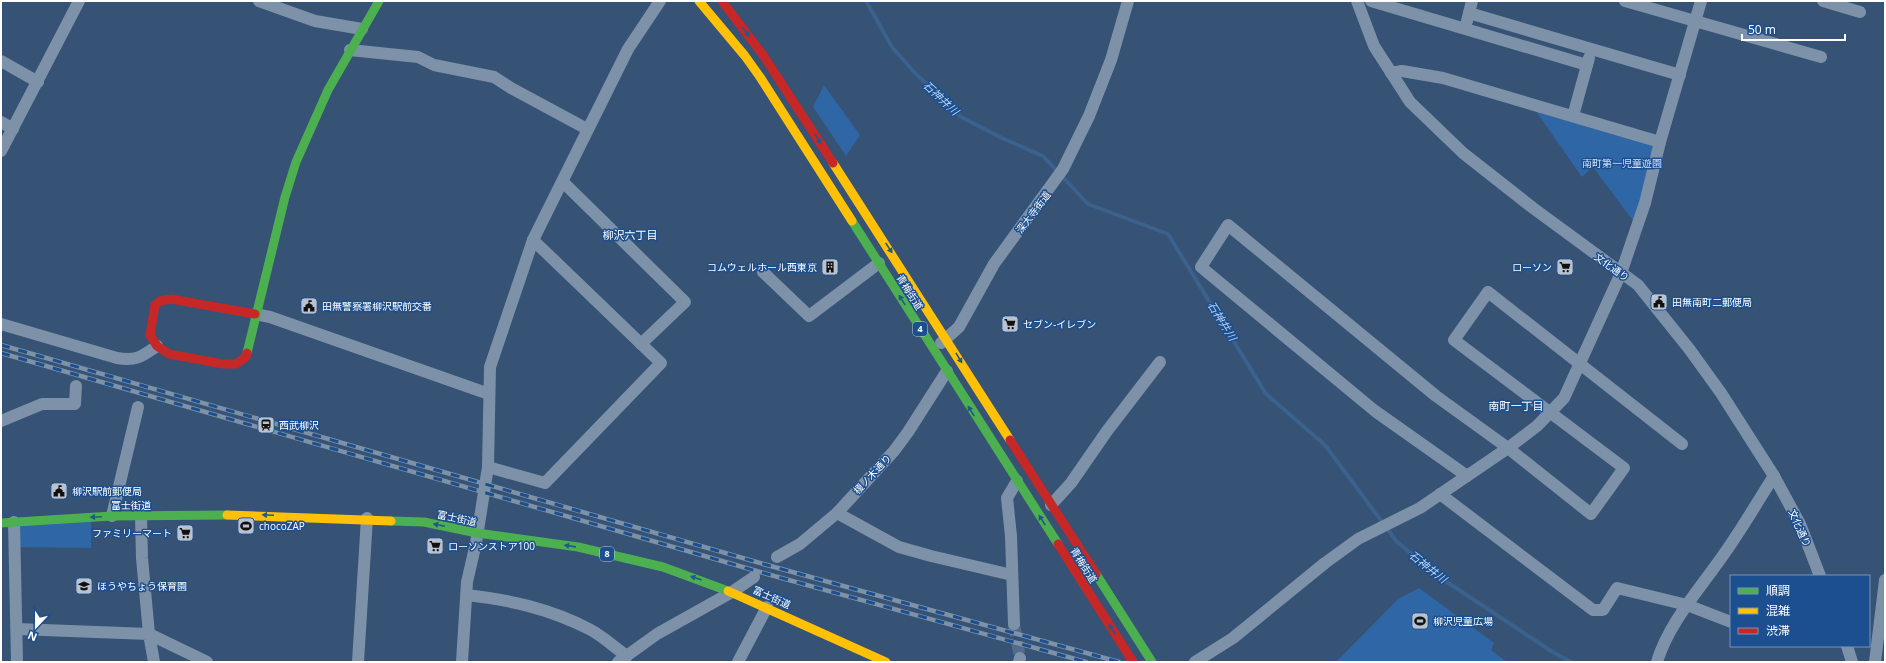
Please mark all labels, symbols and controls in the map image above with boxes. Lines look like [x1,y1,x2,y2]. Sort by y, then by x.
scale bar [1742,16,1845,42]
text: 50 m [1748,21,1776,38]
one-way arrow [742,26,750,37]
water label: 石神井川 [920,77,963,119]
one-way arrow [815,134,822,145]
park label: 南町第一児童遊園 [1582,156,1662,170]
street label: 深大寺街道 [1012,188,1054,236]
district label: 柳沢六丁目 [603,227,658,242]
one-way arrow [885,243,893,254]
street label: 文化通り [1592,250,1632,284]
building icon: コムウェルホール西東京 [820,257,840,277]
supermarket icon: ローソン [1555,257,1575,277]
place label: コムウェルホール西東京 [707,260,817,274]
place label: ローソン [1512,260,1552,274]
street label: 青梅街道 [893,271,927,313]
public building icon: 田無南町二郵便局 [1649,292,1669,312]
one-way arrow [898,295,906,306]
place label: 田無南町二郵便局 [1672,295,1752,309]
public building icon: 田無警察署柳沢駅前交番 [299,296,319,316]
water label: 石神井川 [1204,298,1241,344]
place label: 田無警察署柳沢駅前交番 [322,299,432,313]
supermarket icon: セブン-イレブン [1000,314,1020,334]
place label: セブン-イレブン [1023,317,1096,331]
road number: 4 [913,322,927,336]
one-way arrow [955,352,962,364]
district label: 南町一丁目 [1489,398,1544,413]
one-way arrow [968,405,975,417]
station icon: 西武柳沢 [256,415,276,435]
place label: 西武柳沢 [279,418,319,432]
street label: 榎ノ木通り [850,451,894,497]
public building icon: 柳沢駅前郵便局 [49,481,69,501]
place label: 柳沢駅前郵便局 [72,484,142,498]
street label: 富士街道 [111,498,151,512]
street label: 富士街道 [436,507,478,529]
street label: 文化通り [1785,507,1815,549]
one-way arrow [261,512,274,518]
one-way arrow [90,513,102,520]
one-way arrow [1038,515,1046,525]
sports icon: chocoZAP [236,516,256,536]
place label: chocoZAP [259,519,305,533]
one-way arrow [433,522,445,528]
supermarket icon: ファミリーマート [175,523,195,543]
place label: ファミリーマート [92,526,172,540]
supermarket icon: ローソンストア100 [425,536,445,556]
place label: ローソンストア100 [448,539,535,553]
one-way arrow [564,543,576,549]
street label: 青梅街道 [1067,544,1101,586]
road number: 8 [600,547,614,561]
water label: 石神井川 [1406,547,1451,587]
one-way arrow [689,575,701,581]
legend [1730,575,1870,647]
school or university icon: ほうやちょう保育園 [74,576,94,596]
place label: ほうやちょう保育園 [97,579,187,593]
street label: 富士街道 [751,582,793,612]
text: 順調 [1766,582,1790,599]
text: 混雑 [1766,602,1790,619]
north arrow [16,607,56,647]
sports icon: 柳沢児童広場 [1410,611,1430,631]
place label: 柳沢児童広場 [1433,614,1493,628]
text: 渋滞 [1766,622,1790,639]
one-way arrow [1108,624,1116,634]
text: N [25,628,39,645]

